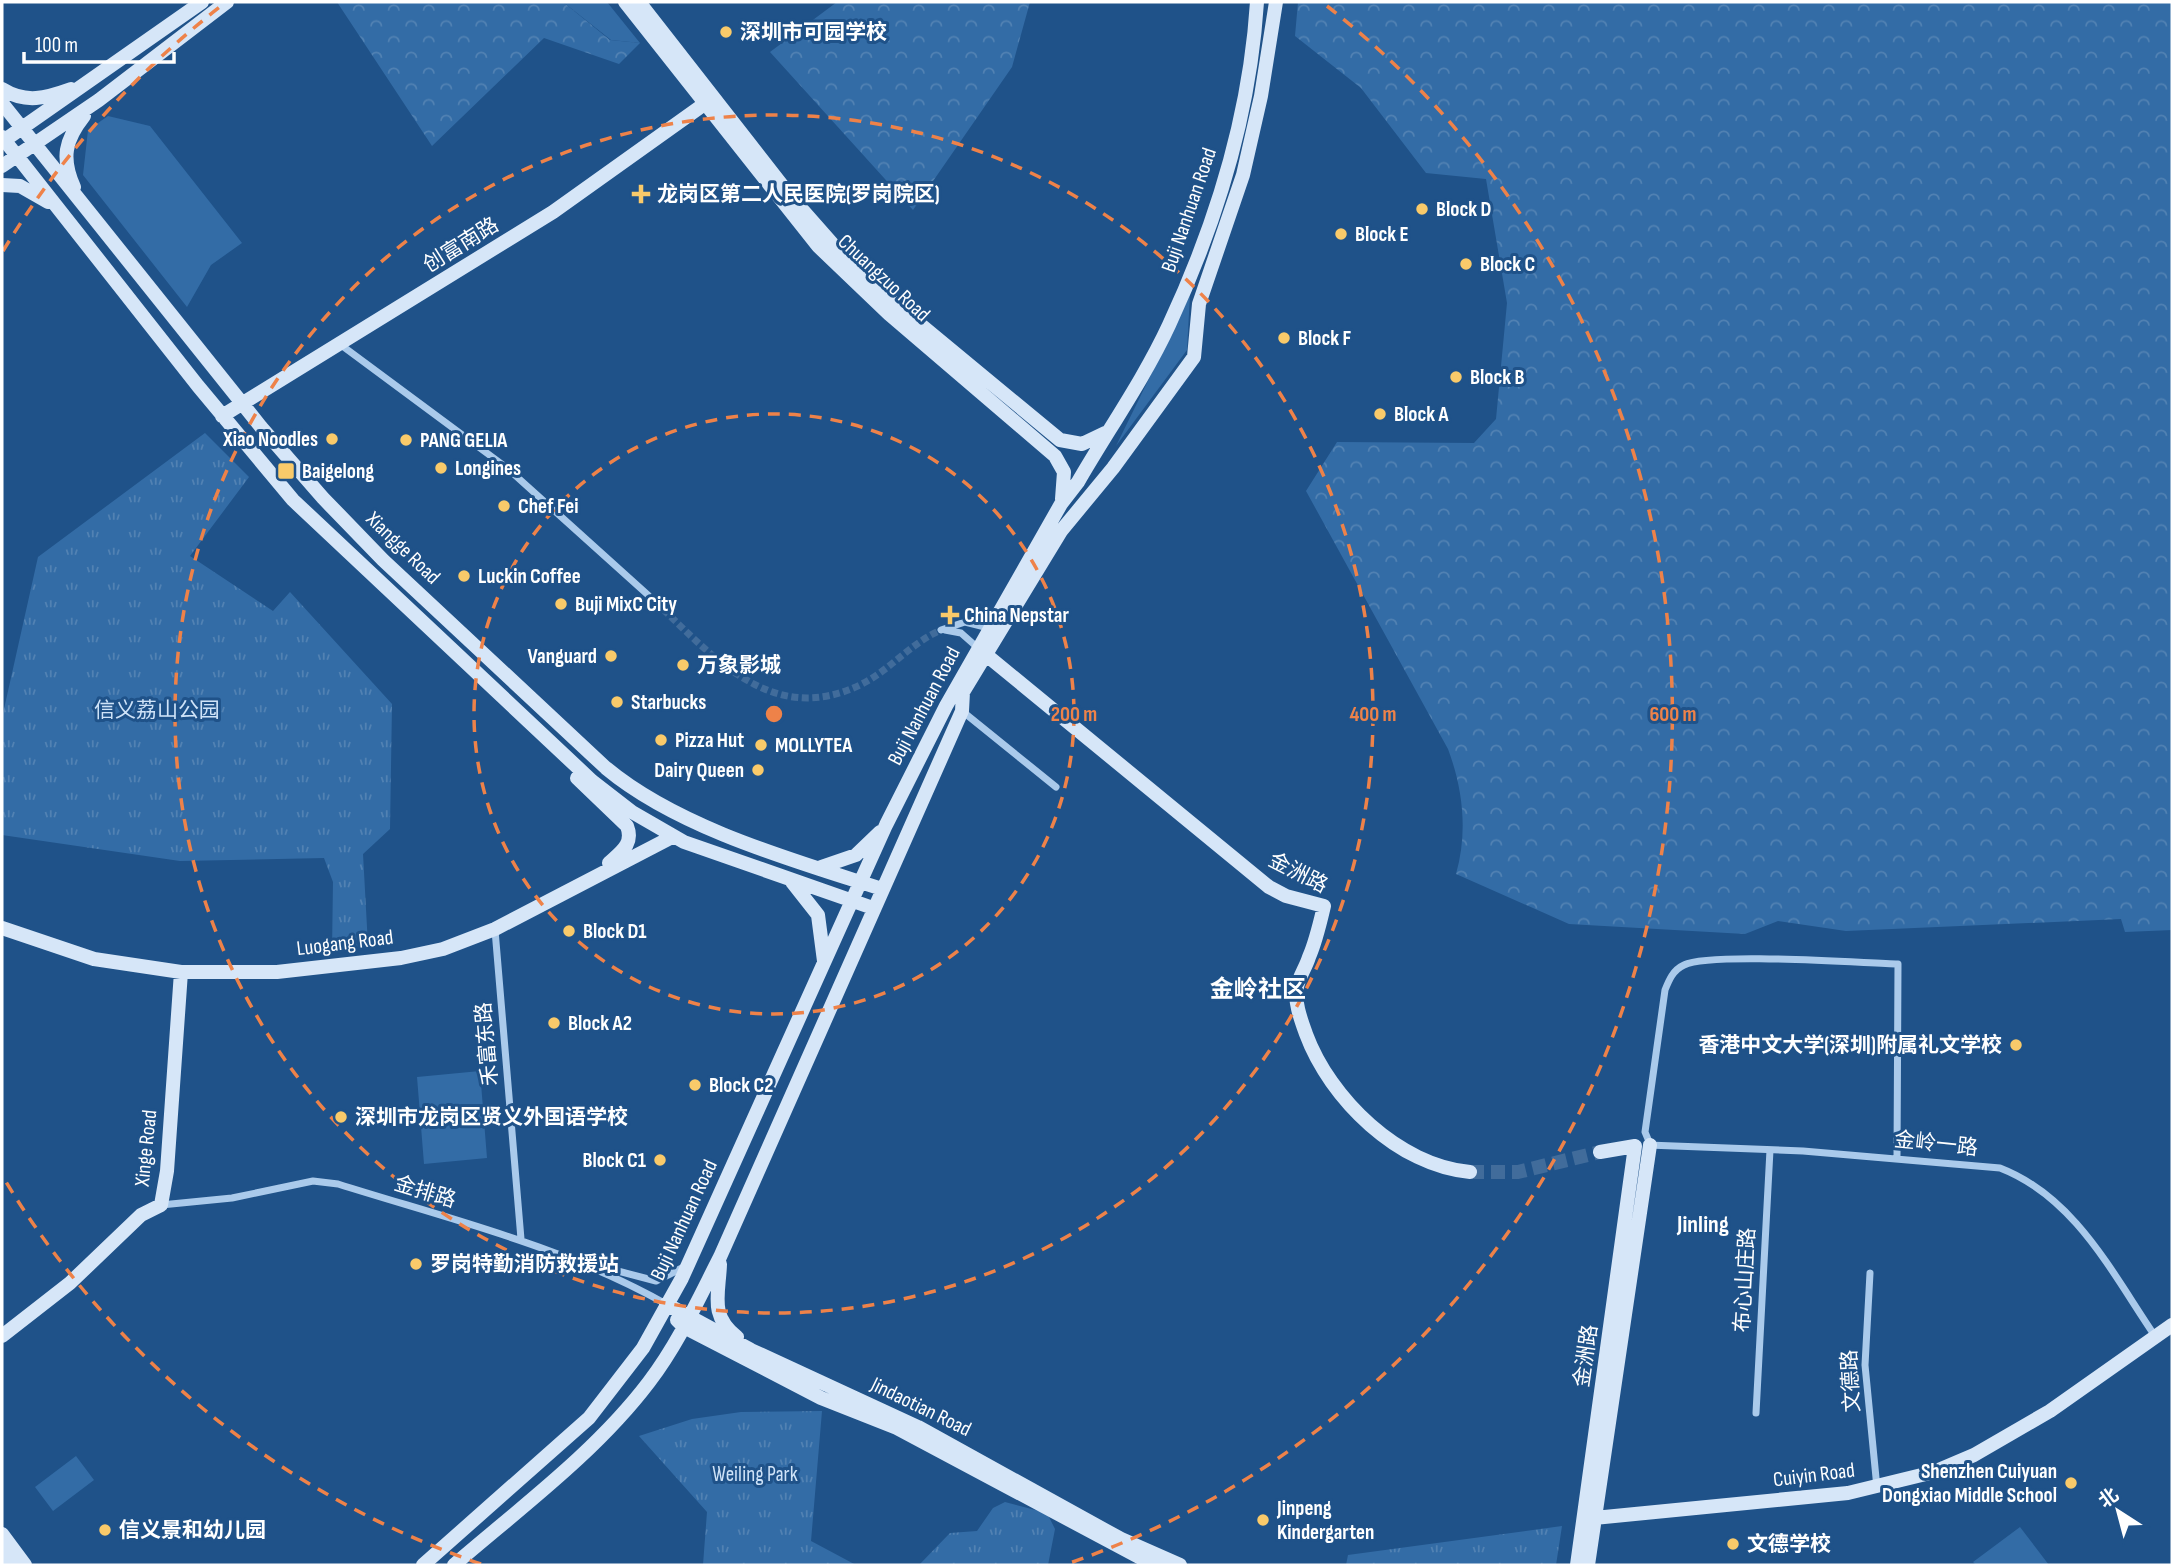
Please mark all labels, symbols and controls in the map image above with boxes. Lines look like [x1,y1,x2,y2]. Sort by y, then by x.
place label: 深圳市可园学校 [740,20,887,45]
scale bar [24,21,175,65]
marker: 深圳市可园学校 [718,24,734,40]
text: 100 m [35,33,78,58]
street label: Buji Nanhuan Road [1156,144,1222,276]
place label: 龙岗区第二人民医院(罗岗院区) [657,182,940,207]
marker: 龙岗区第二人民医院(罗岗院区) [631,184,651,204]
place label: Block D [1436,197,1491,222]
marker: Block D [1414,201,1430,217]
street label: 创富南路 [419,212,503,278]
place label: Block E [1355,222,1409,247]
marker: Block E [1333,226,1349,242]
street label: Chuangzuo Road [833,229,935,327]
place label: Block C [1480,252,1535,277]
marker: Block C [1458,256,1474,272]
place label: Block F [1298,326,1351,351]
marker: Block F [1276,330,1292,346]
place label: Block B [1470,365,1524,390]
marker: Block B [1448,369,1464,385]
place label: Block A [1394,402,1449,427]
marker: Block A [1372,406,1388,422]
place label: Xiao Noodles [222,427,318,452]
place label: PANG GELIA [420,428,508,453]
marker: Xiao Noodles [324,431,340,447]
marker: PANG GELIA [398,432,414,448]
place label: Longines [455,456,521,481]
place label: Baigelong [302,459,374,484]
marker: Longines [433,460,449,476]
marker: Baigelong [276,461,296,481]
place label: Chef Fei [518,494,578,519]
marker: Chef Fei [496,498,512,514]
street label: Xiangge Road [360,506,445,589]
place label: Luckin Coffee [478,564,581,589]
marker: Luckin Coffee [456,568,472,584]
place label: Buji MixC City [575,592,677,617]
marker: Buji MixC City [553,596,569,612]
place label: China Nepstar [964,603,1069,628]
marker: China Nepstar [942,607,958,623]
street label: Buji Nanhuan Road [882,643,966,769]
place label: Vanguard [528,644,597,669]
marker: Vanguard [603,648,619,664]
place label: 万象影城 [697,653,781,678]
marker: 万象影城 [675,657,691,673]
place label: Starbucks [631,690,706,715]
marker: Starbucks [609,694,625,710]
park label: 信义荔山公园 [94,698,220,723]
centre of rings [762,702,786,726]
text: 200 m [1051,702,1097,727]
text: 400 m [1350,702,1396,727]
text: 600 m [1649,702,1697,727]
place label: Pizza Hut [675,728,744,753]
marker: Pizza Hut [653,732,669,748]
place label: MOLLYTEA [775,733,853,758]
marker: MOLLYTEA [753,737,769,753]
place label: Dairy Queen [654,758,744,783]
marker: Dairy Queen [750,762,766,778]
street label: 金洲路 [1264,848,1332,898]
place label: Block D1 [583,919,647,944]
marker: Block D1 [561,923,577,939]
street label: Luogang Road [295,925,395,961]
district label: 金岭社区 [1210,975,1306,1004]
street label: 禾富东路 [471,1001,503,1087]
place label: Block A2 [568,1011,632,1036]
marker: Block A2 [546,1015,562,1031]
place label: 香港中文大学(深圳)附属礼文学校 [1698,1033,2002,1058]
marker: 香港中文大学(深圳)附属礼文学校 [2008,1037,2024,1053]
place label: Block C2 [709,1073,773,1098]
marker: Block C2 [687,1077,703,1093]
place label: 深圳市龙岗区贤义外国语学校 [355,1105,628,1130]
street label: Xinge Road [129,1108,162,1189]
marker: 深圳市龙岗区贤义外国语学校 [333,1109,349,1125]
street label: 金岭一路 [1893,1127,1979,1161]
place label: Block C1 [583,1148,646,1173]
marker: Block C1 [652,1152,668,1168]
street label: Buji Nanhuan Road [645,1156,723,1284]
street label: 金排路 [391,1171,459,1213]
district label: Jinling [1676,1210,1729,1239]
street label: 布心山庄路 [1730,1227,1760,1333]
place label: 罗岗特勤消防救援站 [430,1252,619,1277]
marker: 罗岗特勤消防救援站 [408,1256,424,1272]
street label: 金洲路 [1569,1323,1603,1389]
street label: 文德路 [1837,1349,1865,1413]
street label: Jindaotian Road [866,1372,975,1442]
street label: Cuiyin Road [1772,1458,1856,1492]
place label: Shenzhen Cuiyuan Dongxiao Middle School [1882,1459,2057,1508]
park label: Weiling Park [712,1462,798,1487]
marker: Shenzhen Cuiyuan Dongxiao Middle School [2063,1475,2079,1491]
north arrow [2083,1476,2153,1546]
text: 北 [2094,1484,2123,1513]
place label: Jinpeng Kindergarten [1276,1496,1374,1545]
marker: Jinpeng Kindergarten [1255,1512,1271,1528]
place label: 信义景和幼儿园 [119,1518,266,1543]
marker: 信义景和幼儿园 [97,1522,113,1538]
place label: 文德学校 [1747,1532,1831,1557]
marker: 文德学校 [1725,1536,1741,1552]

